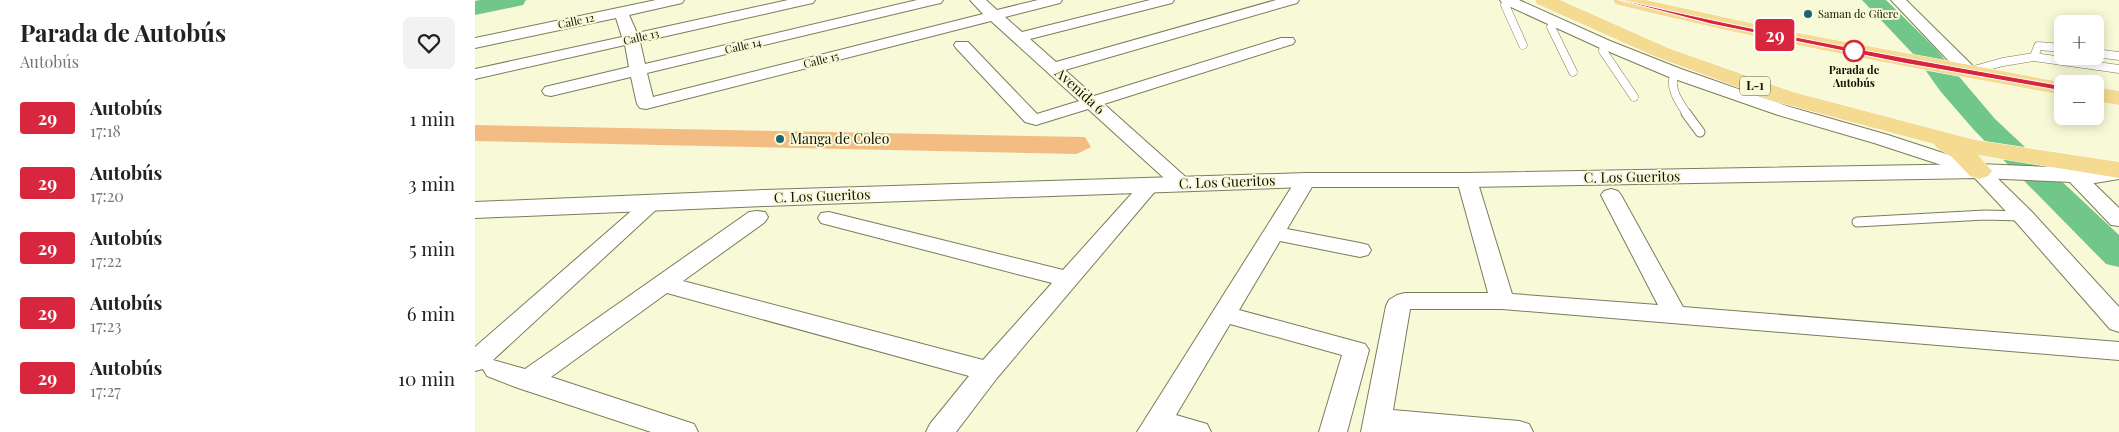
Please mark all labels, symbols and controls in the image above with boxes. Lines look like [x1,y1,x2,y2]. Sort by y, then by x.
place label: Saman de Güere [1818,6,1899,21]
marker: Saman de Güere [1802,8,1814,20]
street label: Calle 12 [556,9,595,32]
map controls [2054,15,2104,125]
button: + [2054,15,2104,65]
text: Parada de Autobús [20,16,226,48]
button: heart [403,17,455,69]
line badge: 29 [1753,19,1797,51]
text: 29 [1765,23,1785,47]
street label: Calle 13 [621,25,660,48]
street label: Calle 14 [723,34,763,57]
marker: Parada de Autobús [1843,40,1865,62]
street label: Calle 15 [802,48,841,71]
text: Autobús [20,51,79,72]
place label: Parada de Autobús [1829,62,1880,90]
street label: Avenida 6 [1051,63,1109,118]
button: − [2054,75,2104,125]
road number: L-1 [1740,76,1770,95]
text: Autobús [90,94,162,120]
text: 1 min [409,105,455,131]
text: 29 [38,106,57,130]
text: 17:18 [90,120,121,141]
place label: Manga de Coleo [790,129,890,148]
marker: Manga de Coleo [774,133,786,145]
text: Autobús [90,159,162,185]
street label: C. Los Gueritos [1584,166,1680,187]
text: 3 min [408,170,455,196]
street label: C. Los Gueritos [1178,170,1276,193]
text: 29 [38,171,57,195]
street label: C. Los Gueritos [773,184,871,207]
text: 17:20 [90,185,124,206]
text: Autobús [90,224,162,250]
text: 5 min [409,235,455,261]
text: 29 [38,236,57,260]
text: 17:22 [90,250,122,271]
text: Autobús [90,289,162,315]
text: 6 min [407,300,455,326]
text: 29 [38,301,57,325]
text: 17:23 [90,315,122,336]
text: Autobús [90,354,162,380]
text: 10 min [398,365,455,391]
text: 29 [38,366,57,390]
text: 17:27 [90,380,121,401]

